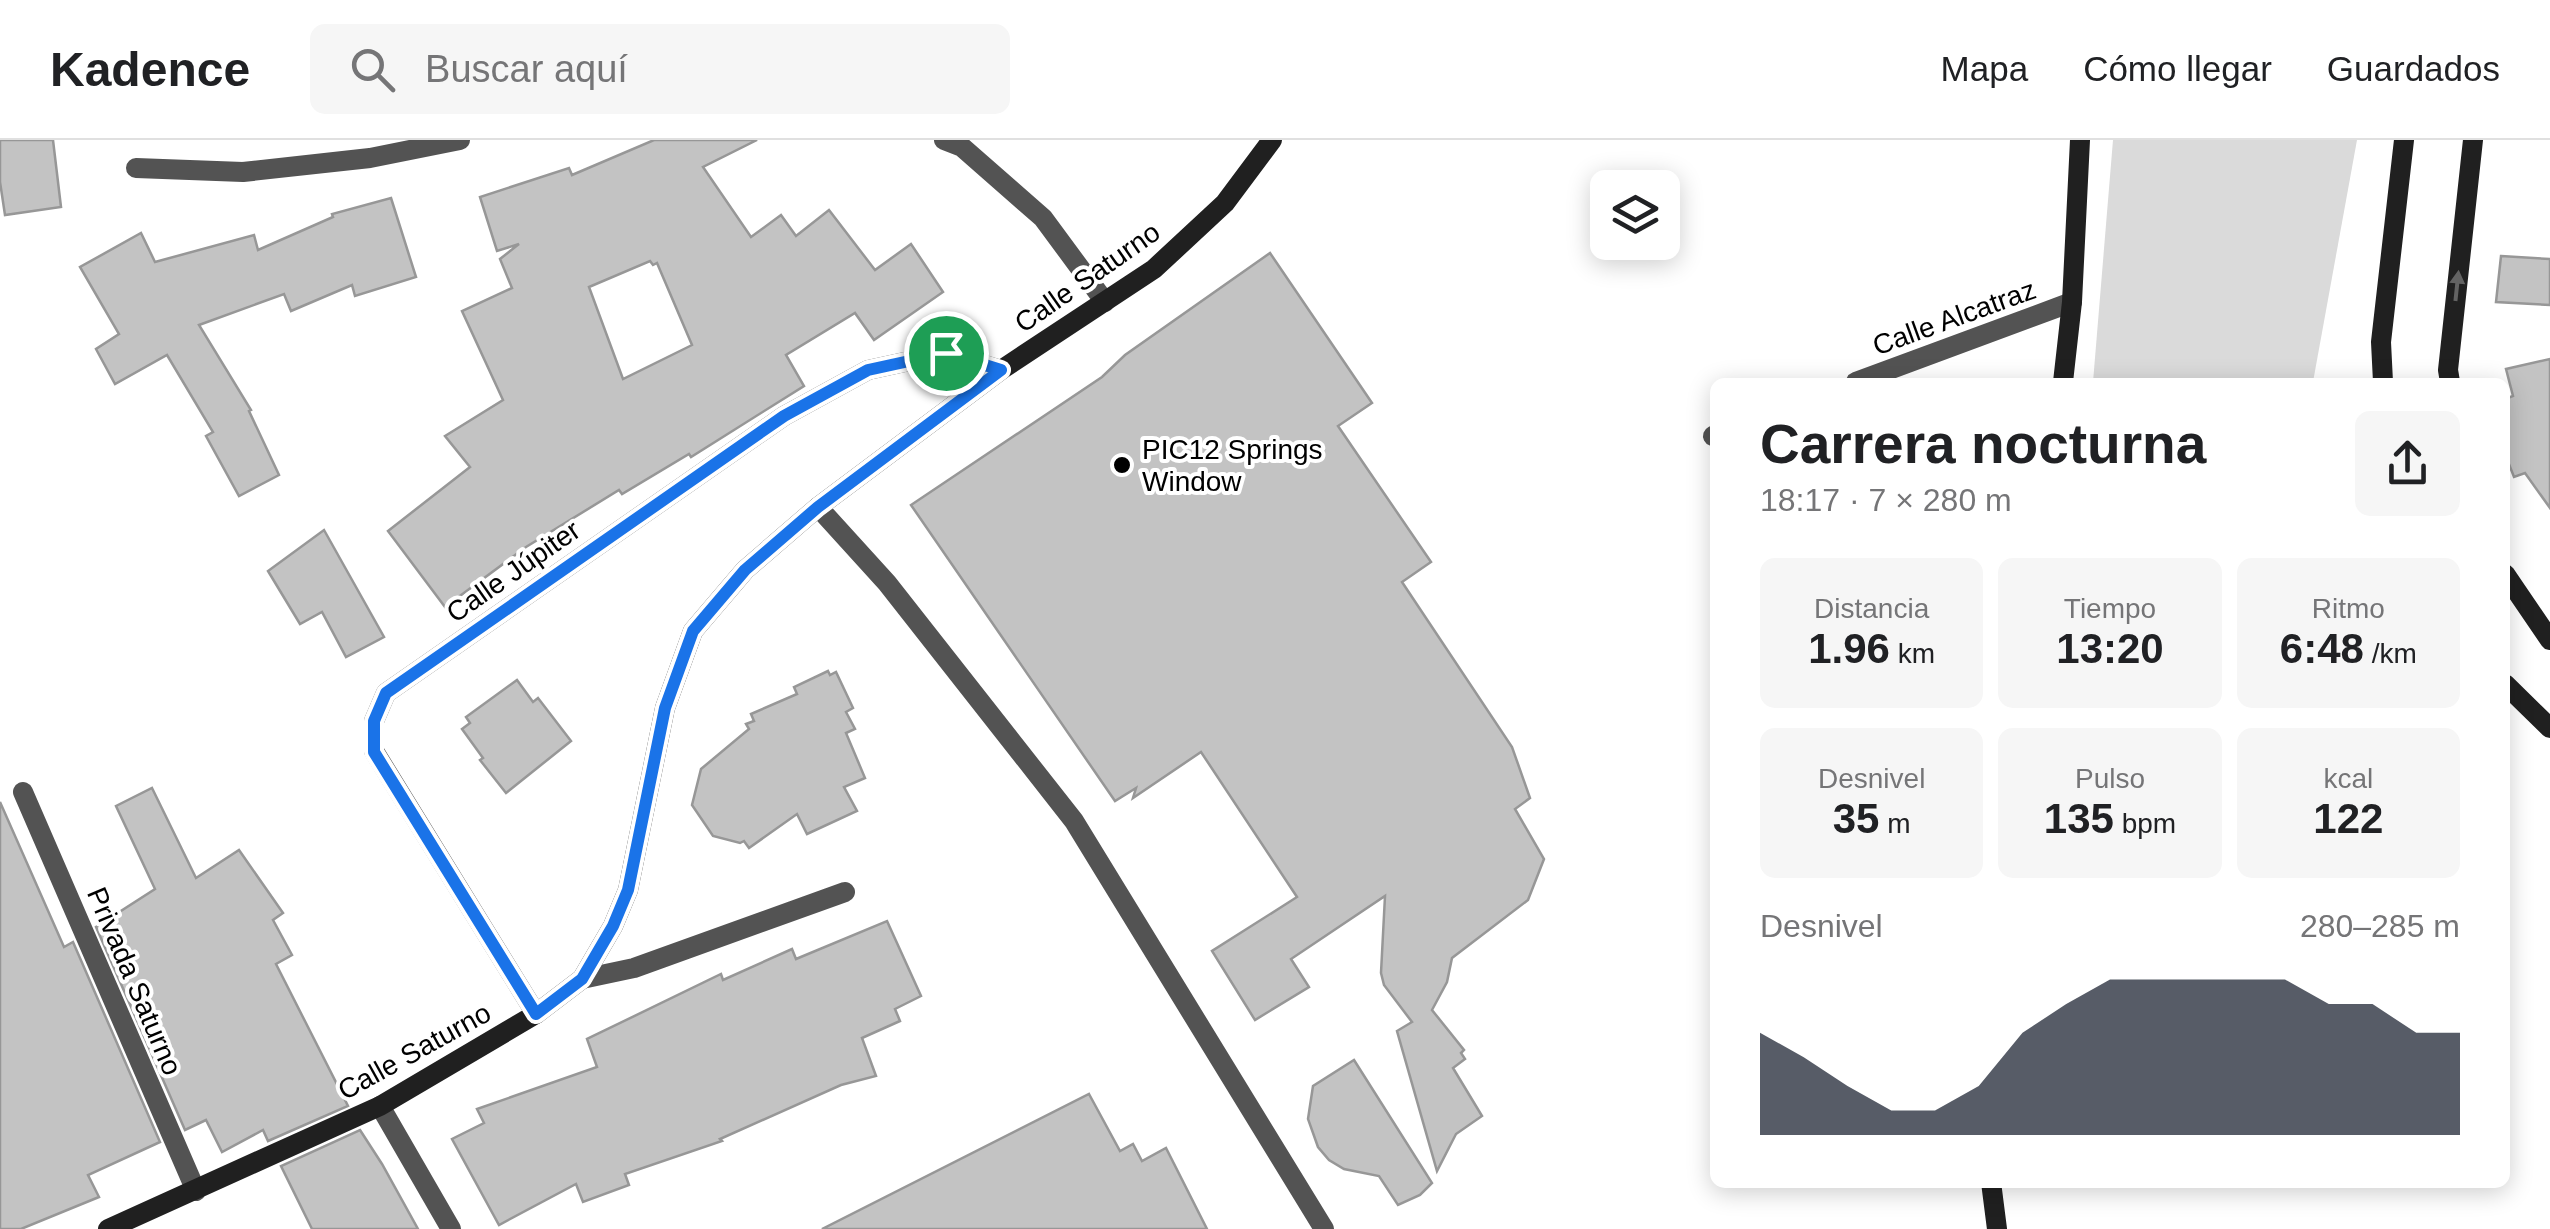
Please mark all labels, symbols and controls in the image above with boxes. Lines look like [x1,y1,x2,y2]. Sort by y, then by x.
search box [310,24,1010,114]
icon: search [345,42,400,97]
text: Kadence [50,43,250,96]
text: Buscar aquí [425,48,628,90]
text: Mapa [1941,49,2028,88]
text: Cómo llegar [2083,49,2272,88]
text: Guardados [2327,49,2500,88]
map controls [1590,170,1680,260]
button: layers [1590,170,1680,260]
street label: Calle Saturno [1009,216,1166,339]
one-way arrow [2449,269,2465,301]
street label: Calle Alcatraz [1868,274,2040,361]
pin [904,311,989,396]
icon: arrive [919,326,974,381]
button: share [2355,411,2460,516]
text: Carrera nocturna [1760,413,2206,475]
place label: PIC12 Springs Window [1142,434,1323,497]
marker: PIC12 Springs Window [1111,454,1133,476]
text: 18:17 · 7 × 280 m [1760,482,2012,518]
street label: Calle Júpiter [441,514,586,629]
text: Distancia [1814,593,1929,624]
text: Tiempo [2064,593,2156,624]
text: Ritmo [2312,593,2385,624]
text: 1.96 [1808,625,1890,672]
text: 13:20 [2056,625,2164,672]
text: 6:48 [2280,625,2364,672]
text: km [1890,638,1935,669]
text: /km [2364,638,2417,669]
text: Desnivel [1818,763,1925,794]
text: Pulso [2075,763,2145,794]
text: kcal [2323,763,2373,794]
text: 35 [1833,795,1879,842]
text: 135 [2044,795,2114,842]
text: 122 [2313,795,2383,842]
text: m [1879,808,1911,839]
text: bpm [2114,808,2176,839]
street label: Privada Saturno [81,883,188,1080]
text: Desnivel [1760,908,1883,944]
text: 280–285 m [2300,908,2460,944]
street label: Calle Saturno [333,997,496,1106]

